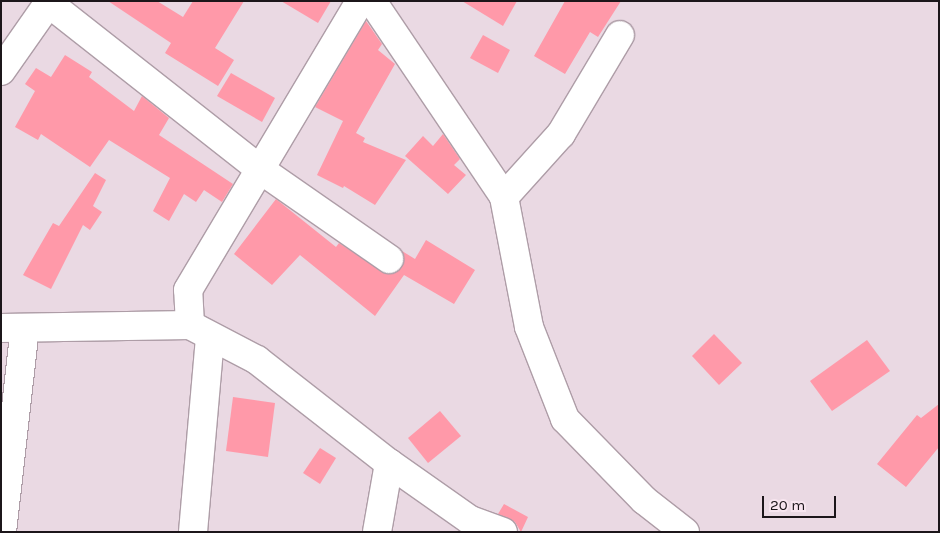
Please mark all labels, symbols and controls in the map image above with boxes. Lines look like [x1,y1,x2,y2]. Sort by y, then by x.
scale bar [765,486,839,518]
text: 20 m [770,496,805,514]

